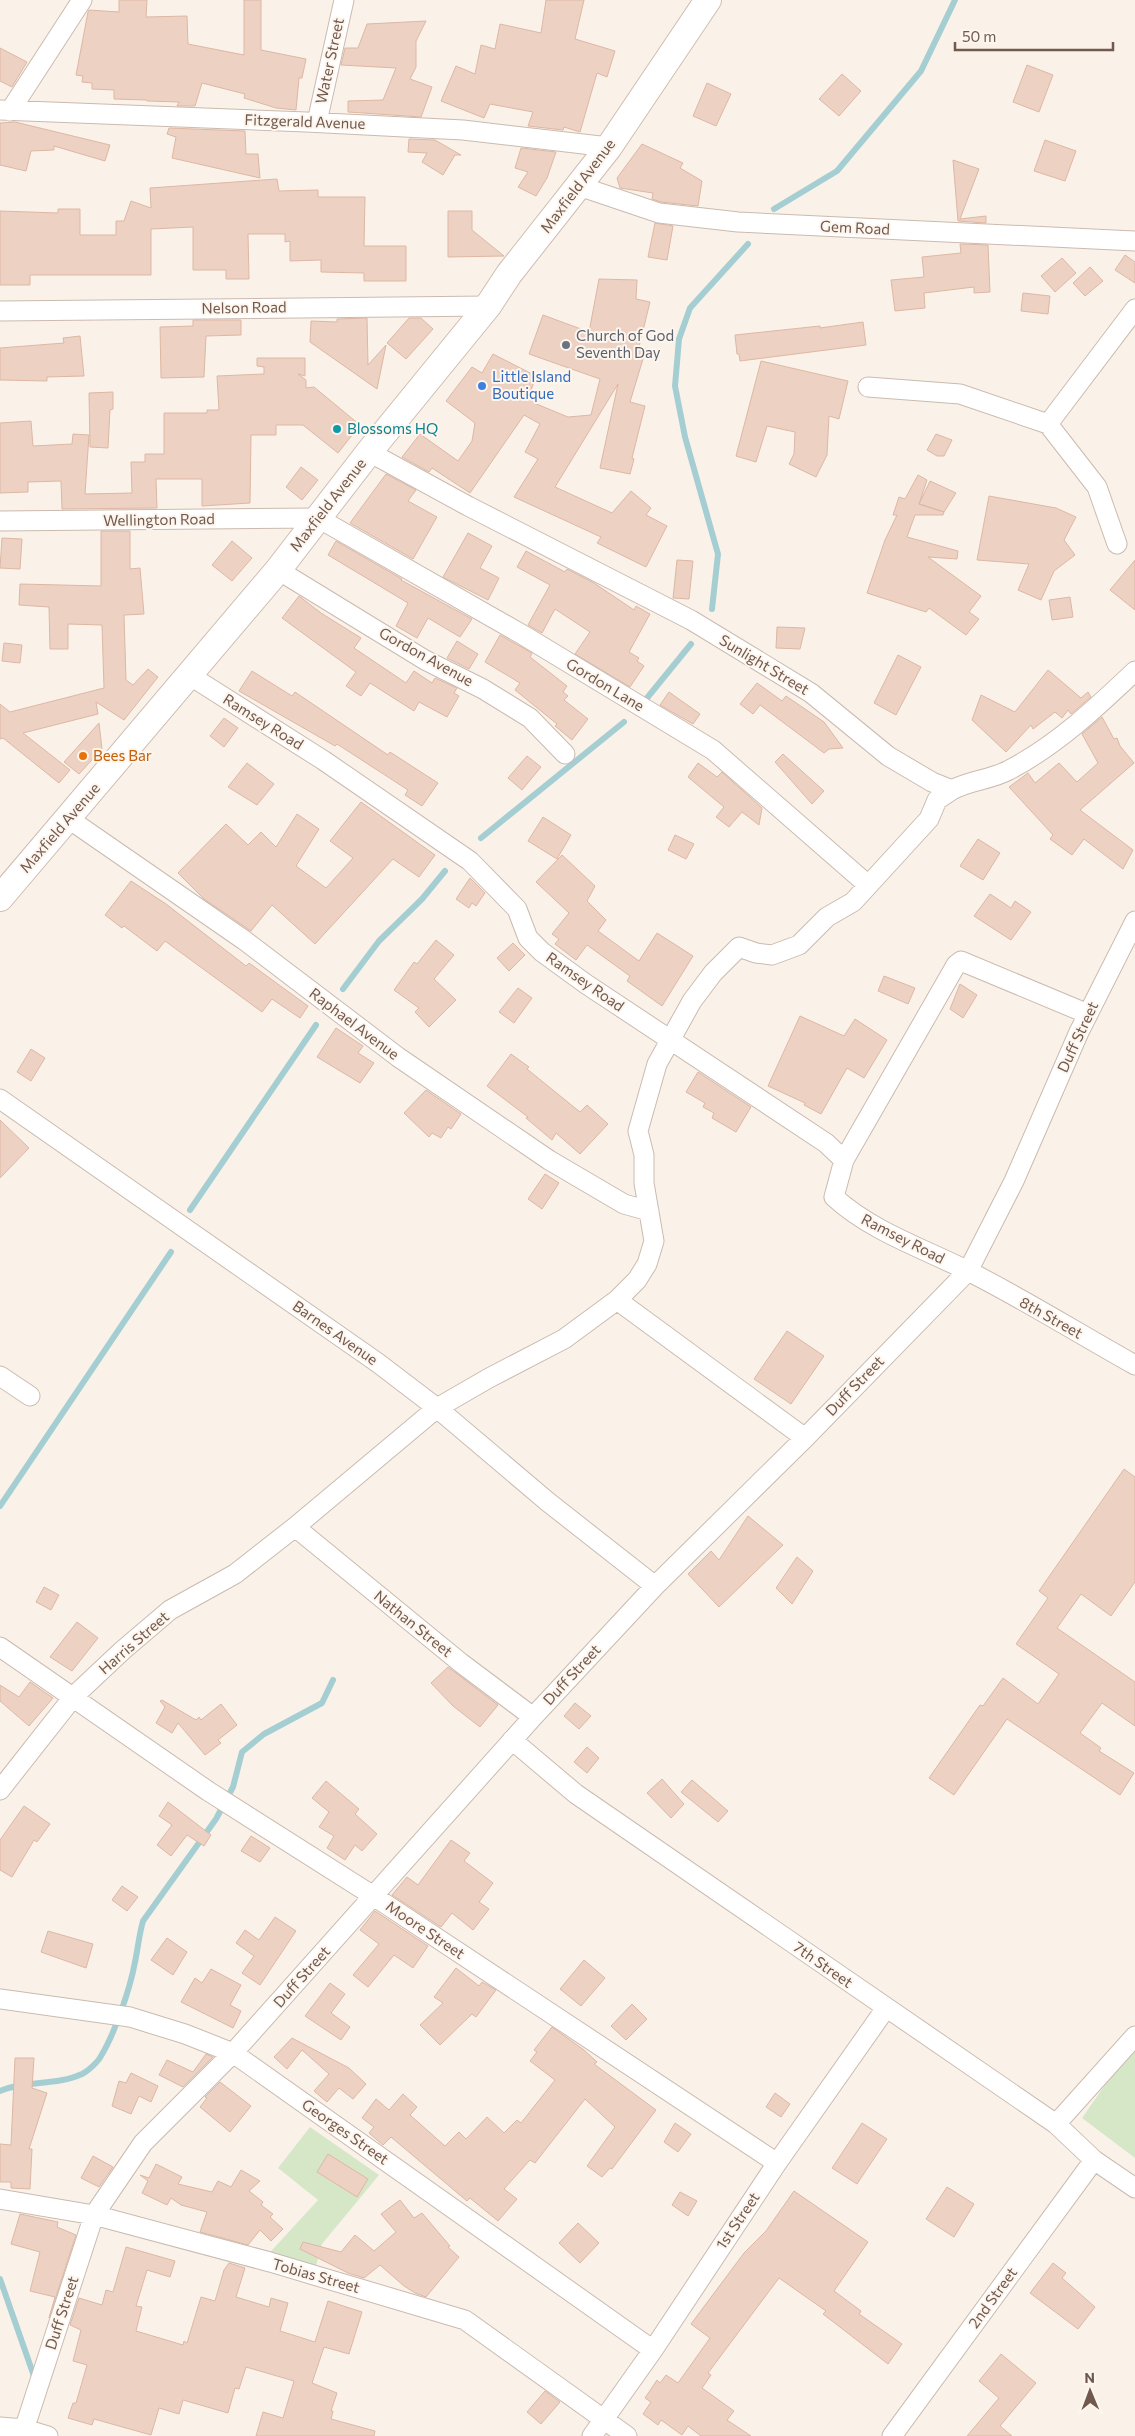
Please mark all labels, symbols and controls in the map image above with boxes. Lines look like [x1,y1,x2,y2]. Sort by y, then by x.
street label: Water Street [311,16,347,105]
scale bar [955,20,1112,52]
text: 50 m [962,27,996,45]
street label: Fitzgerald Avenue [244,110,366,132]
street label: Maxfield Avenue [536,135,618,236]
street label: Gem Road [820,216,890,238]
street label: Nelson Road [201,297,287,317]
place label: Church of God Seventh Day [576,326,674,361]
marker: Church of God Seventh Day [560,339,572,351]
place label: Little Island Boutique [492,367,571,402]
marker: Little Island Boutique [476,380,488,392]
place label: Blossoms HQ [347,419,438,437]
marker: Blossoms HQ [331,423,343,435]
street label: Maxfield Avenue [285,454,369,554]
street label: Wellington Road [103,509,215,529]
street label: Gordon Avenue [376,623,477,689]
street label: Sunlight Street [716,630,813,698]
street label: Gordon Lane [563,654,648,714]
street label: Ramsey Road [220,689,307,753]
place label: Bees Bar [93,746,152,764]
marker: Bees Bar [77,750,89,762]
street label: Maxfield Avenue [15,779,103,876]
street label: Ramsey Road [543,948,628,1015]
street label: Raphael Avenue [306,984,403,1063]
street label: Duff Street [1053,998,1101,1075]
street label: Ramsey Road [859,1209,948,1267]
street label: 8th Street [1017,1292,1086,1342]
street label: Barnes Avenue [290,1296,382,1368]
street label: Duff Street [821,1352,887,1419]
street label: Nathan Street [371,1586,456,1660]
street label: Harris Street [95,1607,172,1678]
street label: Duff Street [539,1640,604,1708]
street label: Moore Street [383,1896,468,1962]
street label: 7th Street [791,1937,857,1991]
street label: Duff Street [269,1942,333,2011]
street label: Georges Street [299,2095,392,2168]
street label: 1st Street [712,2189,763,2252]
street label: Tobias Street [270,2254,362,2296]
street label: 2nd Street [964,2263,1020,2331]
street label: Duff Street [41,2274,81,2352]
north arrow [1065,2366,1115,2416]
text: N [1084,2369,1095,2386]

